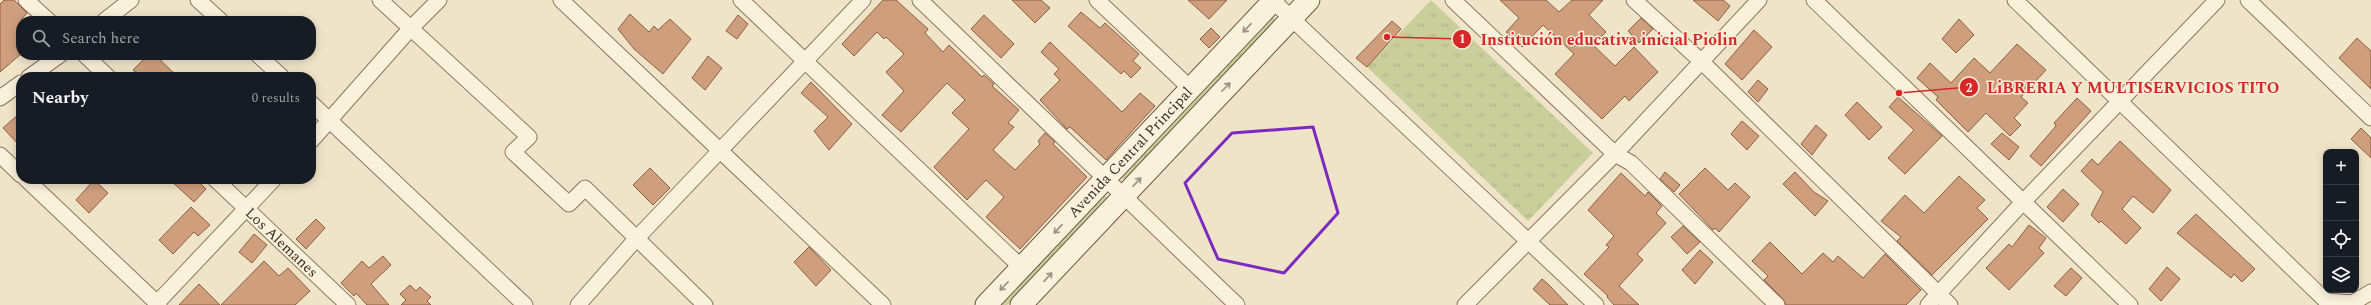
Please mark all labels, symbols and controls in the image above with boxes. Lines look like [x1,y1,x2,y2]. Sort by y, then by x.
search box [16,16,316,60]
one-way arrow [1242,23,1251,33]
callout: Institución educativa inicial Piolin [1452,25,1745,53]
icon: search [30,27,52,49]
text: Search here [62,27,140,50]
text: Institución educativa inicial Piolin [1480,28,1738,52]
text: 1 [1459,30,1465,49]
callout: LiBRERIA Y MULTISERVICIOS TITO [1959,73,2288,101]
text: LiBRERIA Y MULTISERVICIOS TITO [1987,76,2279,100]
text: 2 [1966,79,1973,98]
street label: Avenida Central Principal [1063,82,1198,223]
one-way arrow [1221,82,1231,92]
text: Nearby [32,85,88,111]
text: 0 results [252,88,300,108]
map controls [2323,149,2359,293]
button: + [2323,149,2359,185]
one-way arrow [1132,177,1142,187]
button: − [2323,185,2359,221]
street label: Los Alemanes [240,202,323,283]
button: locate [2323,221,2359,257]
one-way arrow [1054,224,1063,234]
button: layers [2323,257,2359,293]
one-way arrow [1044,272,1053,282]
one-way arrow [999,281,1009,291]

